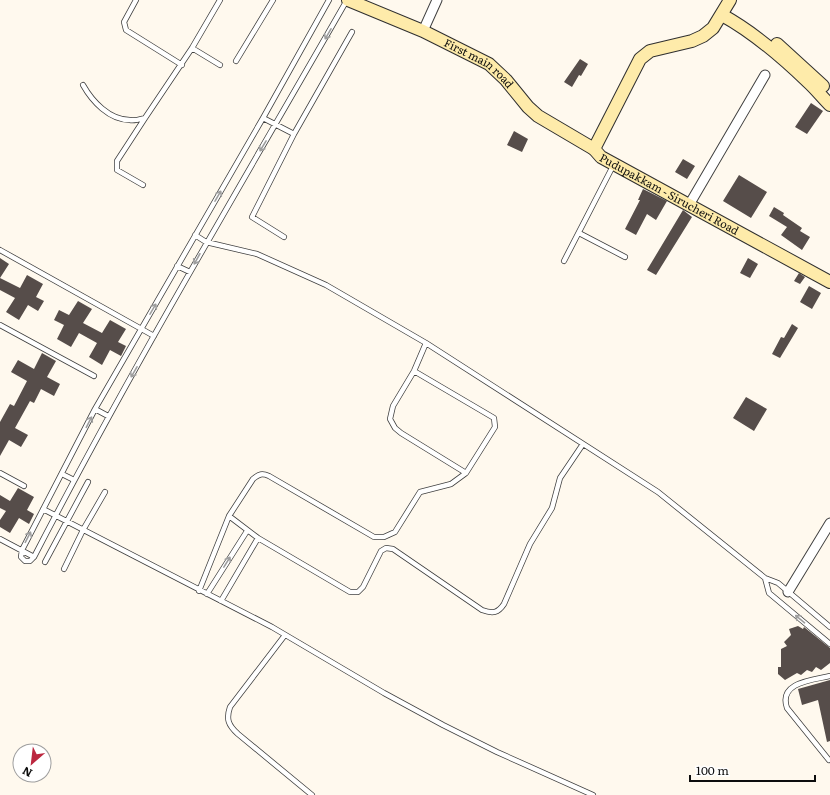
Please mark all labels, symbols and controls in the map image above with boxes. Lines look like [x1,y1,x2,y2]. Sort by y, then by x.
one-way arrow [323,28,331,40]
street label: First main road [442,34,518,91]
one-way arrow [258,140,266,152]
street label: Pudupakkam - Sirucheri Road [597,149,742,238]
one-way arrow [214,190,222,202]
one-way arrow [193,252,200,264]
one-way arrow [149,303,157,315]
one-way arrow [129,366,137,378]
one-way arrow [85,416,93,428]
one-way arrow [25,531,33,543]
one-way arrow [223,557,231,568]
one-way arrow [795,614,805,623]
north arrow [12,743,52,783]
scale bar [690,757,815,783]
text: 100 m [696,761,729,779]
text: N [19,763,35,782]

